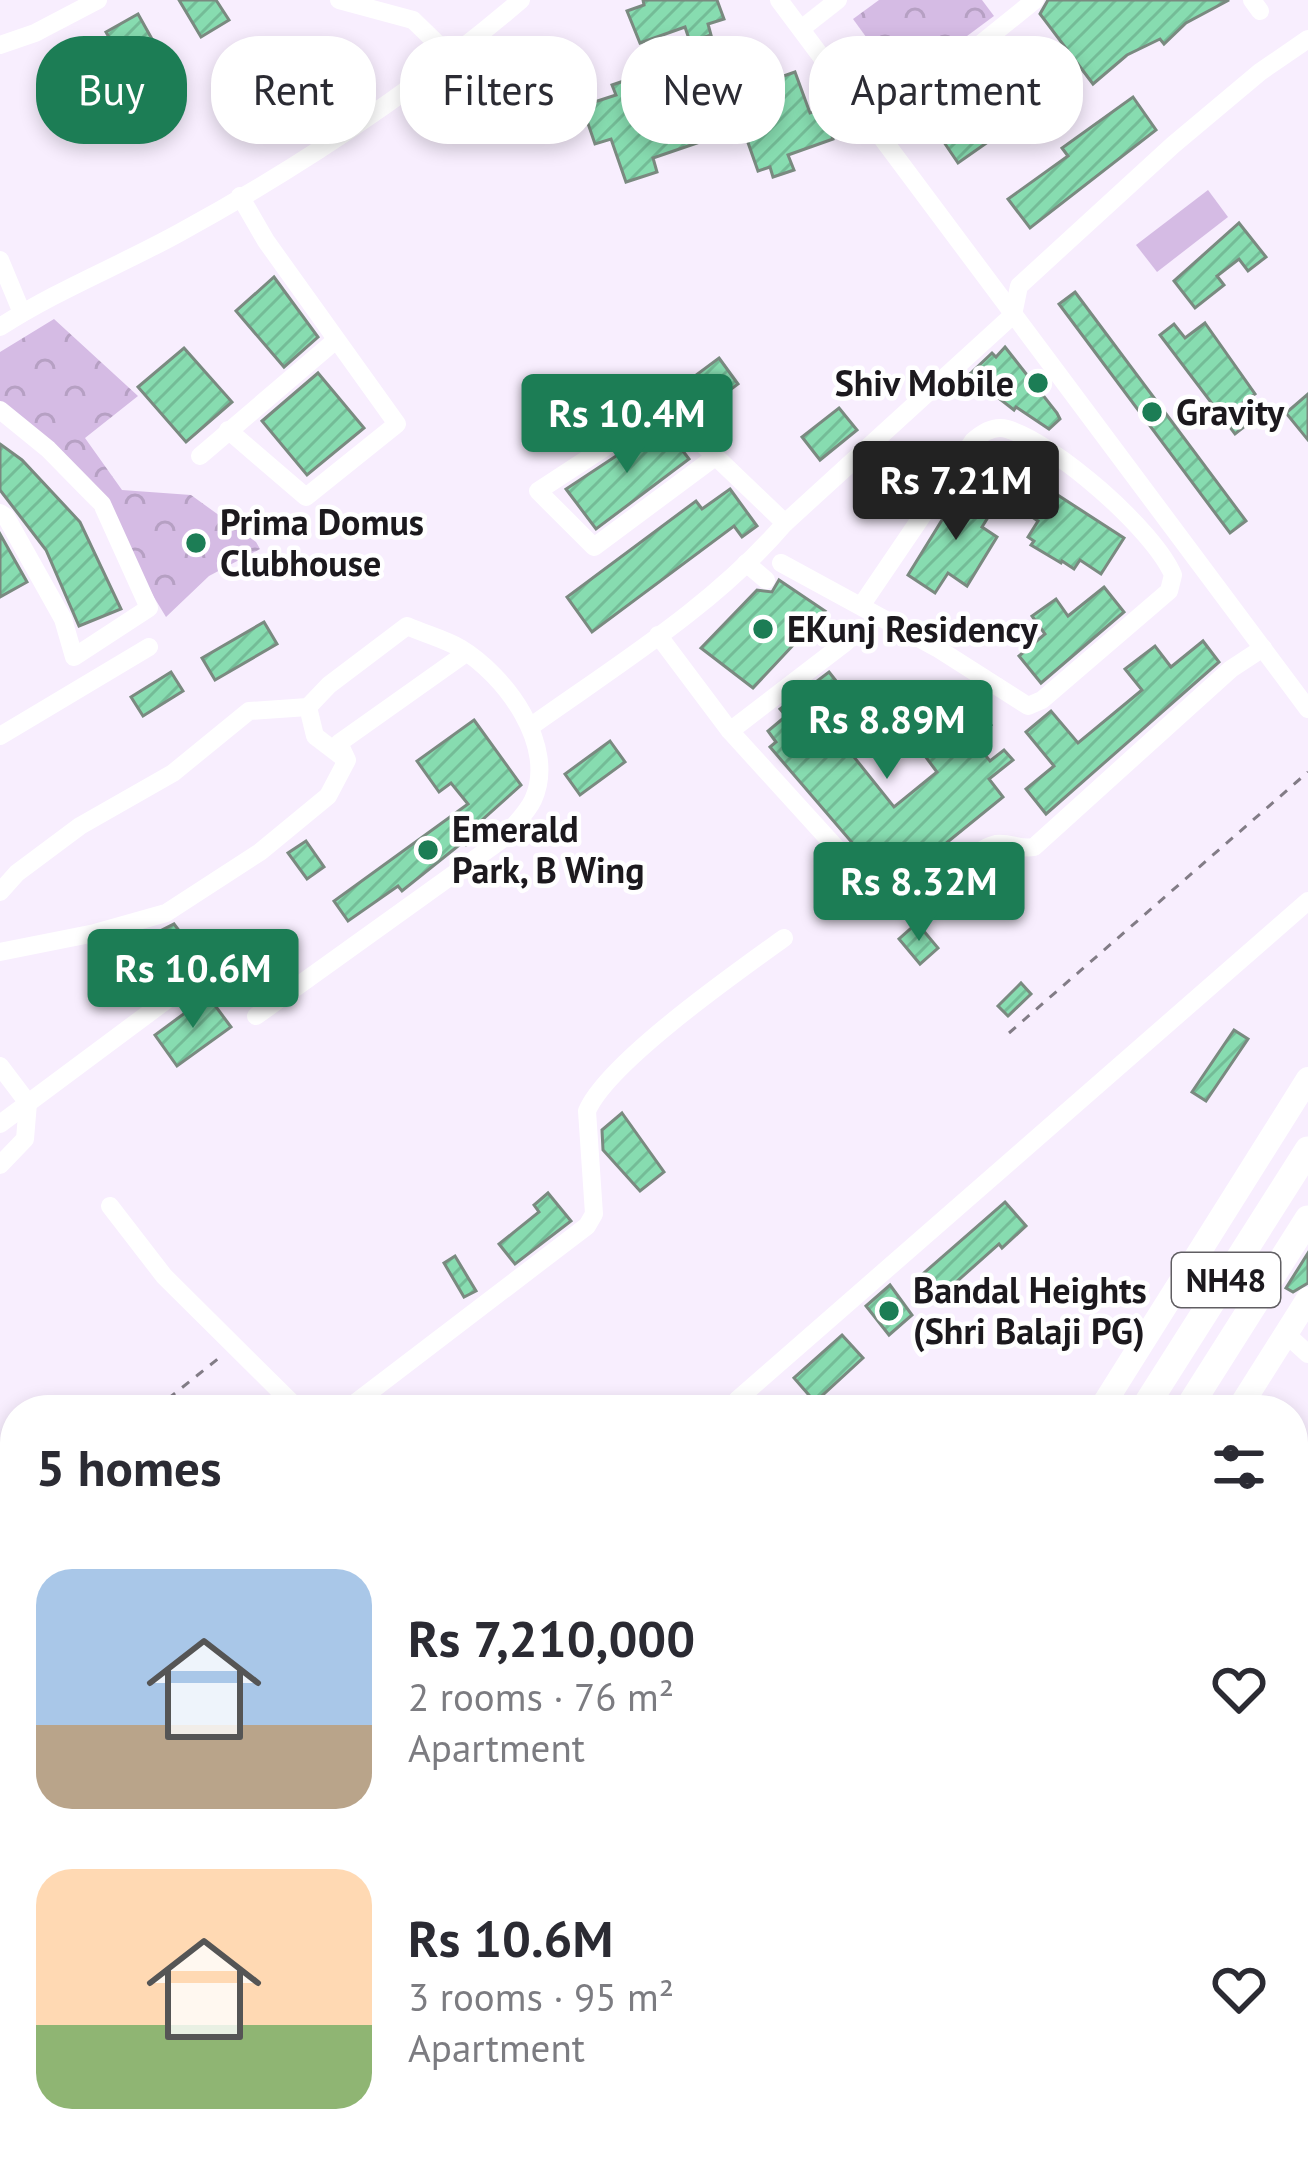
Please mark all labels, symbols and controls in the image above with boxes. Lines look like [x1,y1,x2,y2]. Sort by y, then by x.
chip: Buy [36,36,187,144]
chip: Rent [211,36,376,144]
chip: Filters [400,36,597,144]
chip: New [621,36,785,144]
chip: Apartment [809,36,1083,144]
place label: Shiv Mobile [835,359,1014,406]
marker: Shiv Mobile [1025,370,1051,396]
pin: Rs 10.4M [503,374,751,476]
text: Rs 10.4M [549,387,705,438]
place label: Gravity [1176,388,1285,435]
marker: Gravity [1139,399,1165,425]
pin: Rs 7.21M [832,441,1080,543]
text: Rs 7.21M [880,454,1032,505]
place label: Prima Domus Clubhouse [220,498,424,586]
marker: Prima Domus Clubhouse [183,530,209,556]
place label: EKunj Residency [787,605,1039,652]
marker: EKunj Residency [750,616,776,642]
pin: Rs 8.89M [763,680,1011,782]
text: Rs 8.89M [809,693,965,744]
place label: Emerald Park, B Wing [452,805,645,893]
marker: Emerald Park, B Wing [415,837,441,863]
pin: Rs 8.32M [795,842,1043,944]
text: Rs 8.32M [841,855,997,906]
pin: Rs 10.6M [69,929,317,1031]
text: Rs 10.6M [115,942,271,993]
road number: NH48 [1172,1253,1280,1307]
place label: Bandal Heights (Shri Balaji PG) [913,1266,1147,1354]
marker: Bandal Heights (Shri Balaji PG) [876,1298,902,1324]
text: 5 homes [36,1434,222,1500]
icon: filters [1206,1434,1272,1500]
text: Rs 7,210,000 [408,1605,695,1671]
icon: home [132,1617,276,1761]
icon: heart [1206,1656,1272,1722]
text: 2 rooms · 76 m² [408,1671,674,1722]
text: Apartment [408,1722,585,1773]
text: Rs 10.6M [408,1905,613,1971]
icon: home [132,1917,276,2061]
icon: heart [1206,1956,1272,2022]
text: 3 rooms · 95 m² [408,1971,674,2022]
text: Apartment [408,2022,585,2073]

